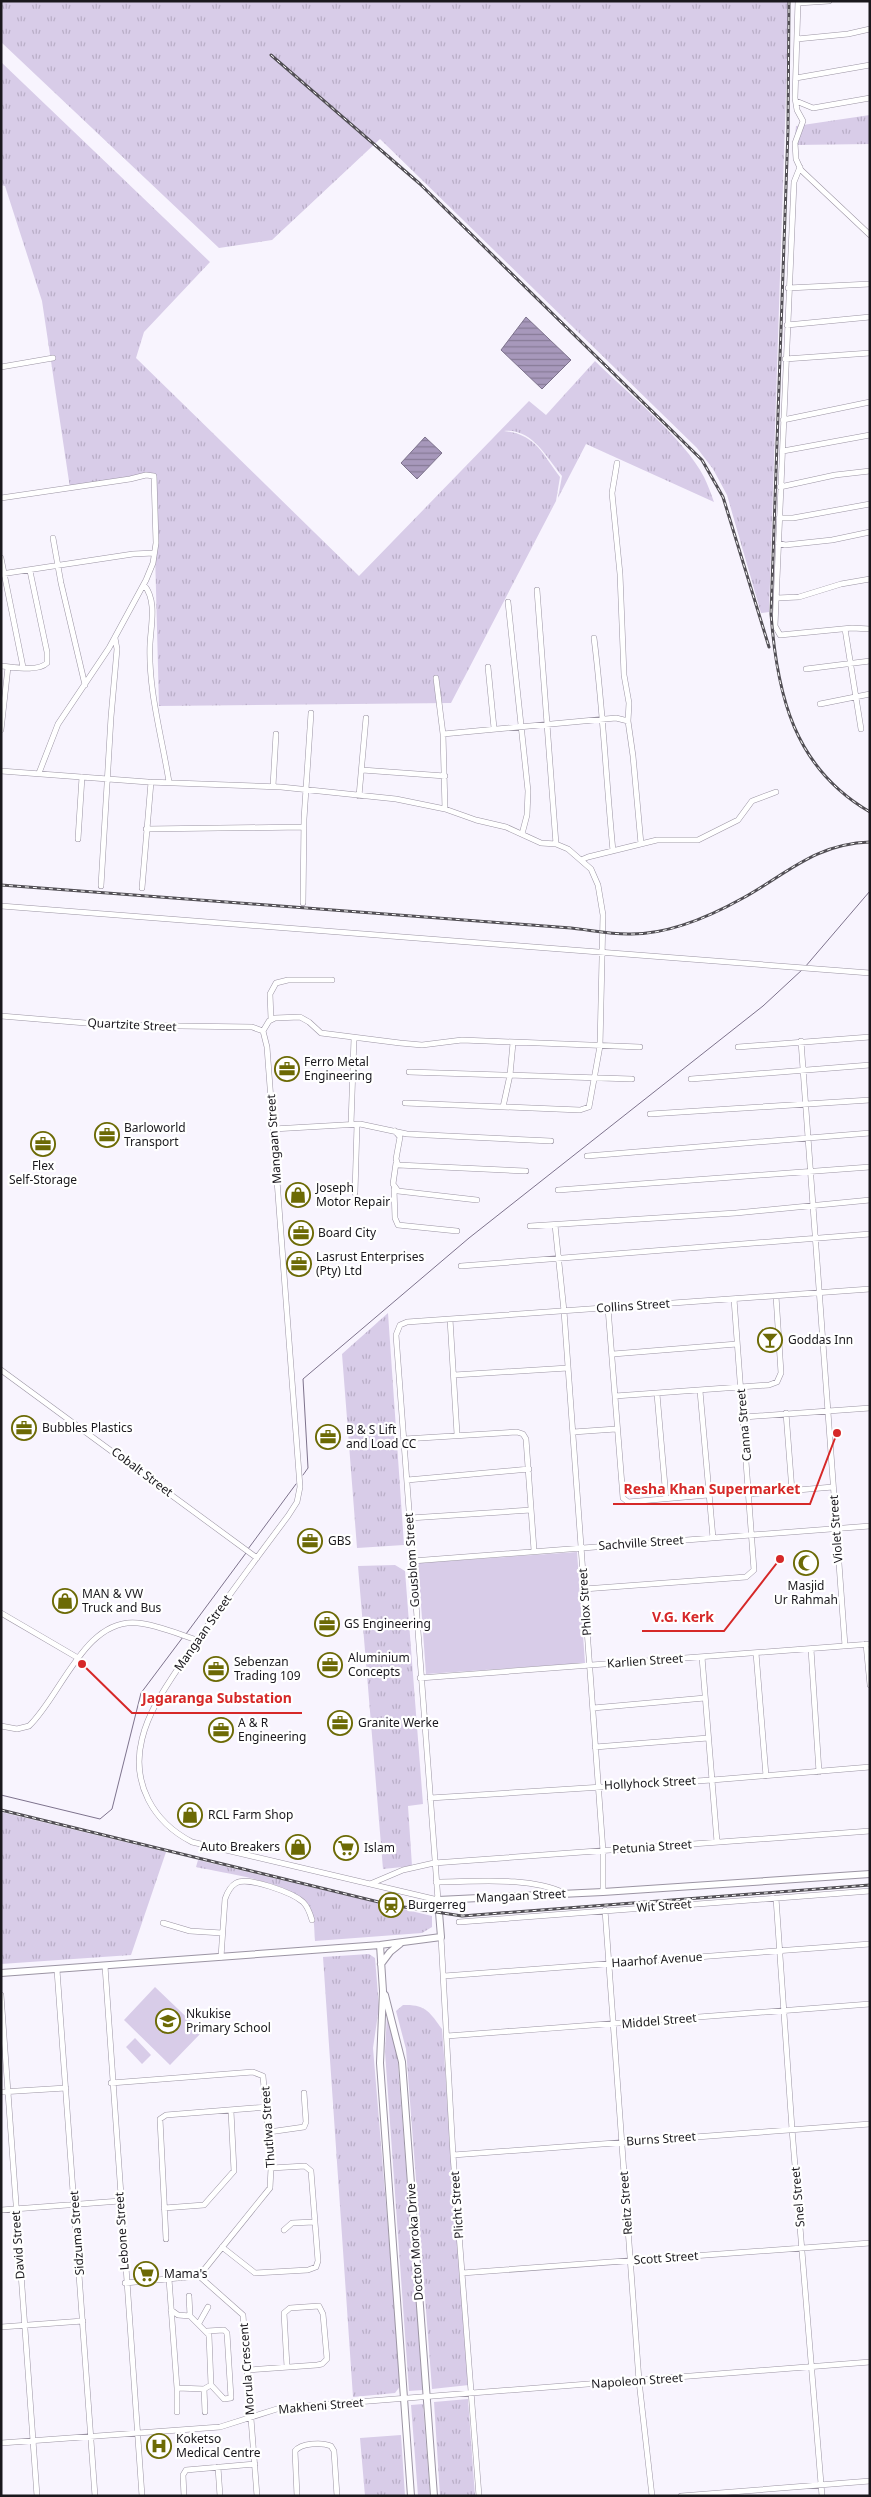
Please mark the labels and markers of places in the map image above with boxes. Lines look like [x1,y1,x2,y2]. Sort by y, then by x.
place label: Ferro Metal Engineering [304,1053,372,1084]
office icon: Ferro Metal Engineering [274,1056,300,1082]
place label: Barloworld Transport [124,1119,186,1150]
office icon: Barloworld Transport [94,1122,120,1148]
office icon: Flex Self-Storage [30,1131,56,1157]
place label: Flex Self-Storage [9,1157,77,1188]
place label: Joseph Motor Repair [315,1179,390,1210]
shop icon: Joseph Motor Repair [285,1182,311,1208]
office icon: Board City [288,1220,314,1246]
place label: Board City [318,1224,377,1241]
place label: Lasrust Enterprises (Pty) Ltd [316,1248,424,1279]
office icon: Lasrust Enterprises (Pty) Ltd [286,1251,312,1277]
bar icon: Goddas Inn [757,1327,783,1353]
place label: Goddas Inn [788,1331,853,1348]
office icon: Bubbles Plastics [11,1415,37,1441]
place label: Bubbles Plastics [42,1419,133,1436]
place label: B & S Lift and Load CC [346,1421,417,1452]
office icon: B & S Lift and Load CC [315,1424,341,1450]
callout: Resha Khan Supermarket [613,1475,810,1504]
office icon: GBS [297,1528,323,1554]
place label: GBS [328,1532,352,1549]
mosque icon: Masjid Ur Rahmah [793,1550,819,1576]
place label: Masjid Ur Rahmah [774,1577,838,1608]
place label: MAN & VW Truck and Bus [82,1585,162,1616]
shop icon: MAN & VW Truck and Bus [52,1588,78,1614]
callout: V.G. Kerk [642,1602,724,1631]
office icon: GS Engineering [314,1611,340,1637]
place label: GS Engineering [344,1615,431,1632]
place label: Aluminium Concepts [348,1649,410,1680]
office icon: Aluminium Concepts [317,1652,343,1678]
place label: Sebenzan Trading 109 [234,1653,301,1684]
office icon: Sebenzan Trading 109 [203,1656,229,1682]
callout: Jagaranga Substation [132,1684,302,1713]
office icon: Granite Werke [327,1710,353,1736]
place label: A & R Engineering [238,1714,306,1745]
place label: Granite Werke [358,1714,439,1731]
office icon: A & R Engineering [208,1717,234,1743]
shop icon: RCL Farm Shop [177,1802,203,1828]
place label: RCL Farm Shop [208,1806,293,1823]
shop icon: Auto Breakers [285,1834,311,1860]
supermarket icon: Islam [333,1835,359,1861]
place label: Auto Breakers [200,1838,280,1855]
place label: Islam [364,1839,395,1856]
station icon: Burgerreg [378,1892,404,1918]
place label: Burgerreg [408,1896,466,1913]
place label: Nkukise Primary School [186,2005,271,2036]
school or university icon: Nkukise Primary School [155,2008,181,2034]
supermarket icon: Mama's [133,2261,159,2287]
place label: Mama's [164,2265,208,2282]
place label: Koketso Medical Centre [176,2430,261,2461]
hospital icon: Koketso Medical Centre [146,2433,172,2459]

